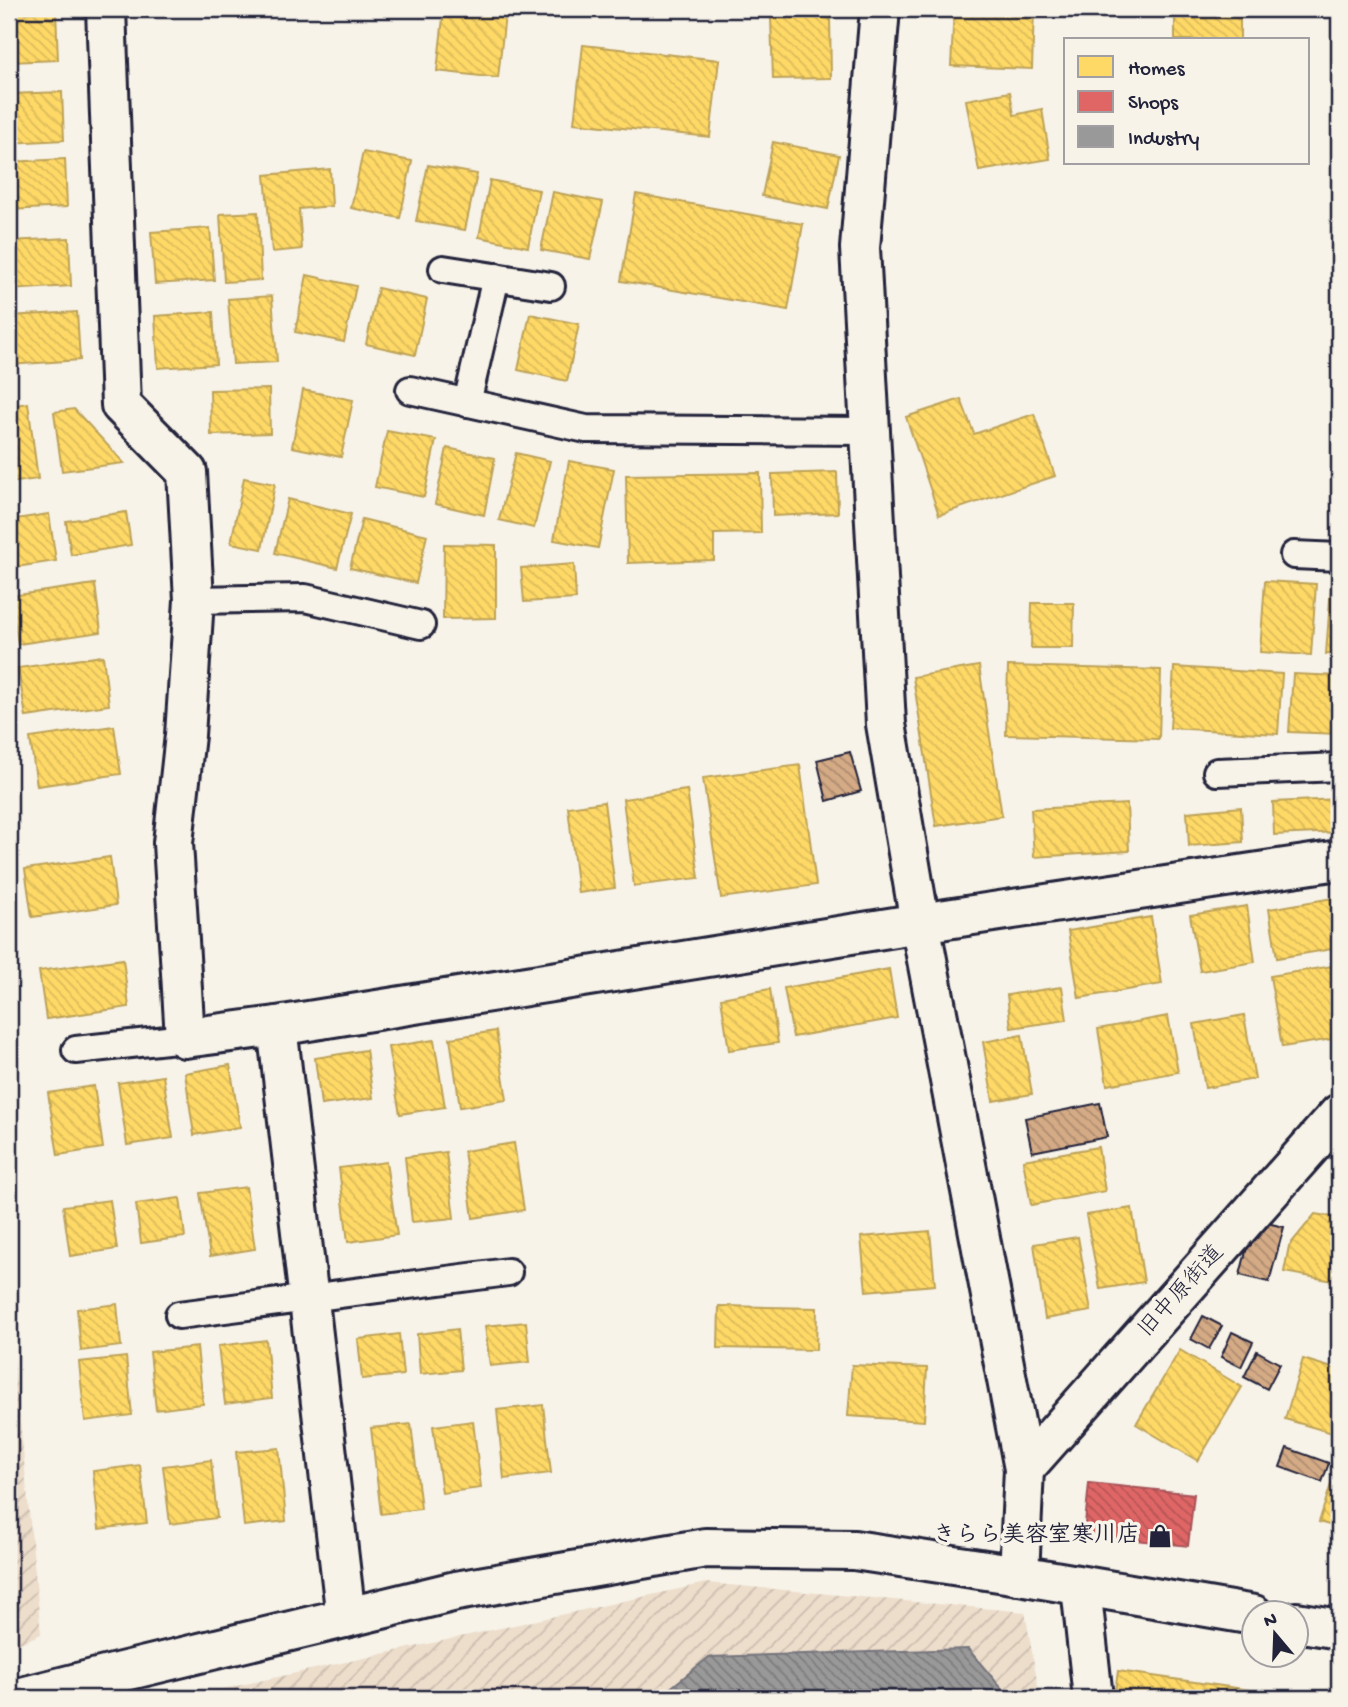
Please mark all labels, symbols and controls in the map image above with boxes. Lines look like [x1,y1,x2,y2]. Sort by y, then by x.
legend [1064,38,1310,164]
text: Homes [1128,58,1186,83]
text: Shops [1128,92,1179,117]
text: Industry [1128,128,1199,153]
street label: 旧中原街道 [1133,1240,1231,1344]
place label: きらら美容室寒川店 [933,1522,1140,1550]
shop icon: きらら美容室寒川店 [1146,1522,1174,1550]
north arrow [1240,1598,1310,1668]
text: N [1261,1608,1280,1634]

